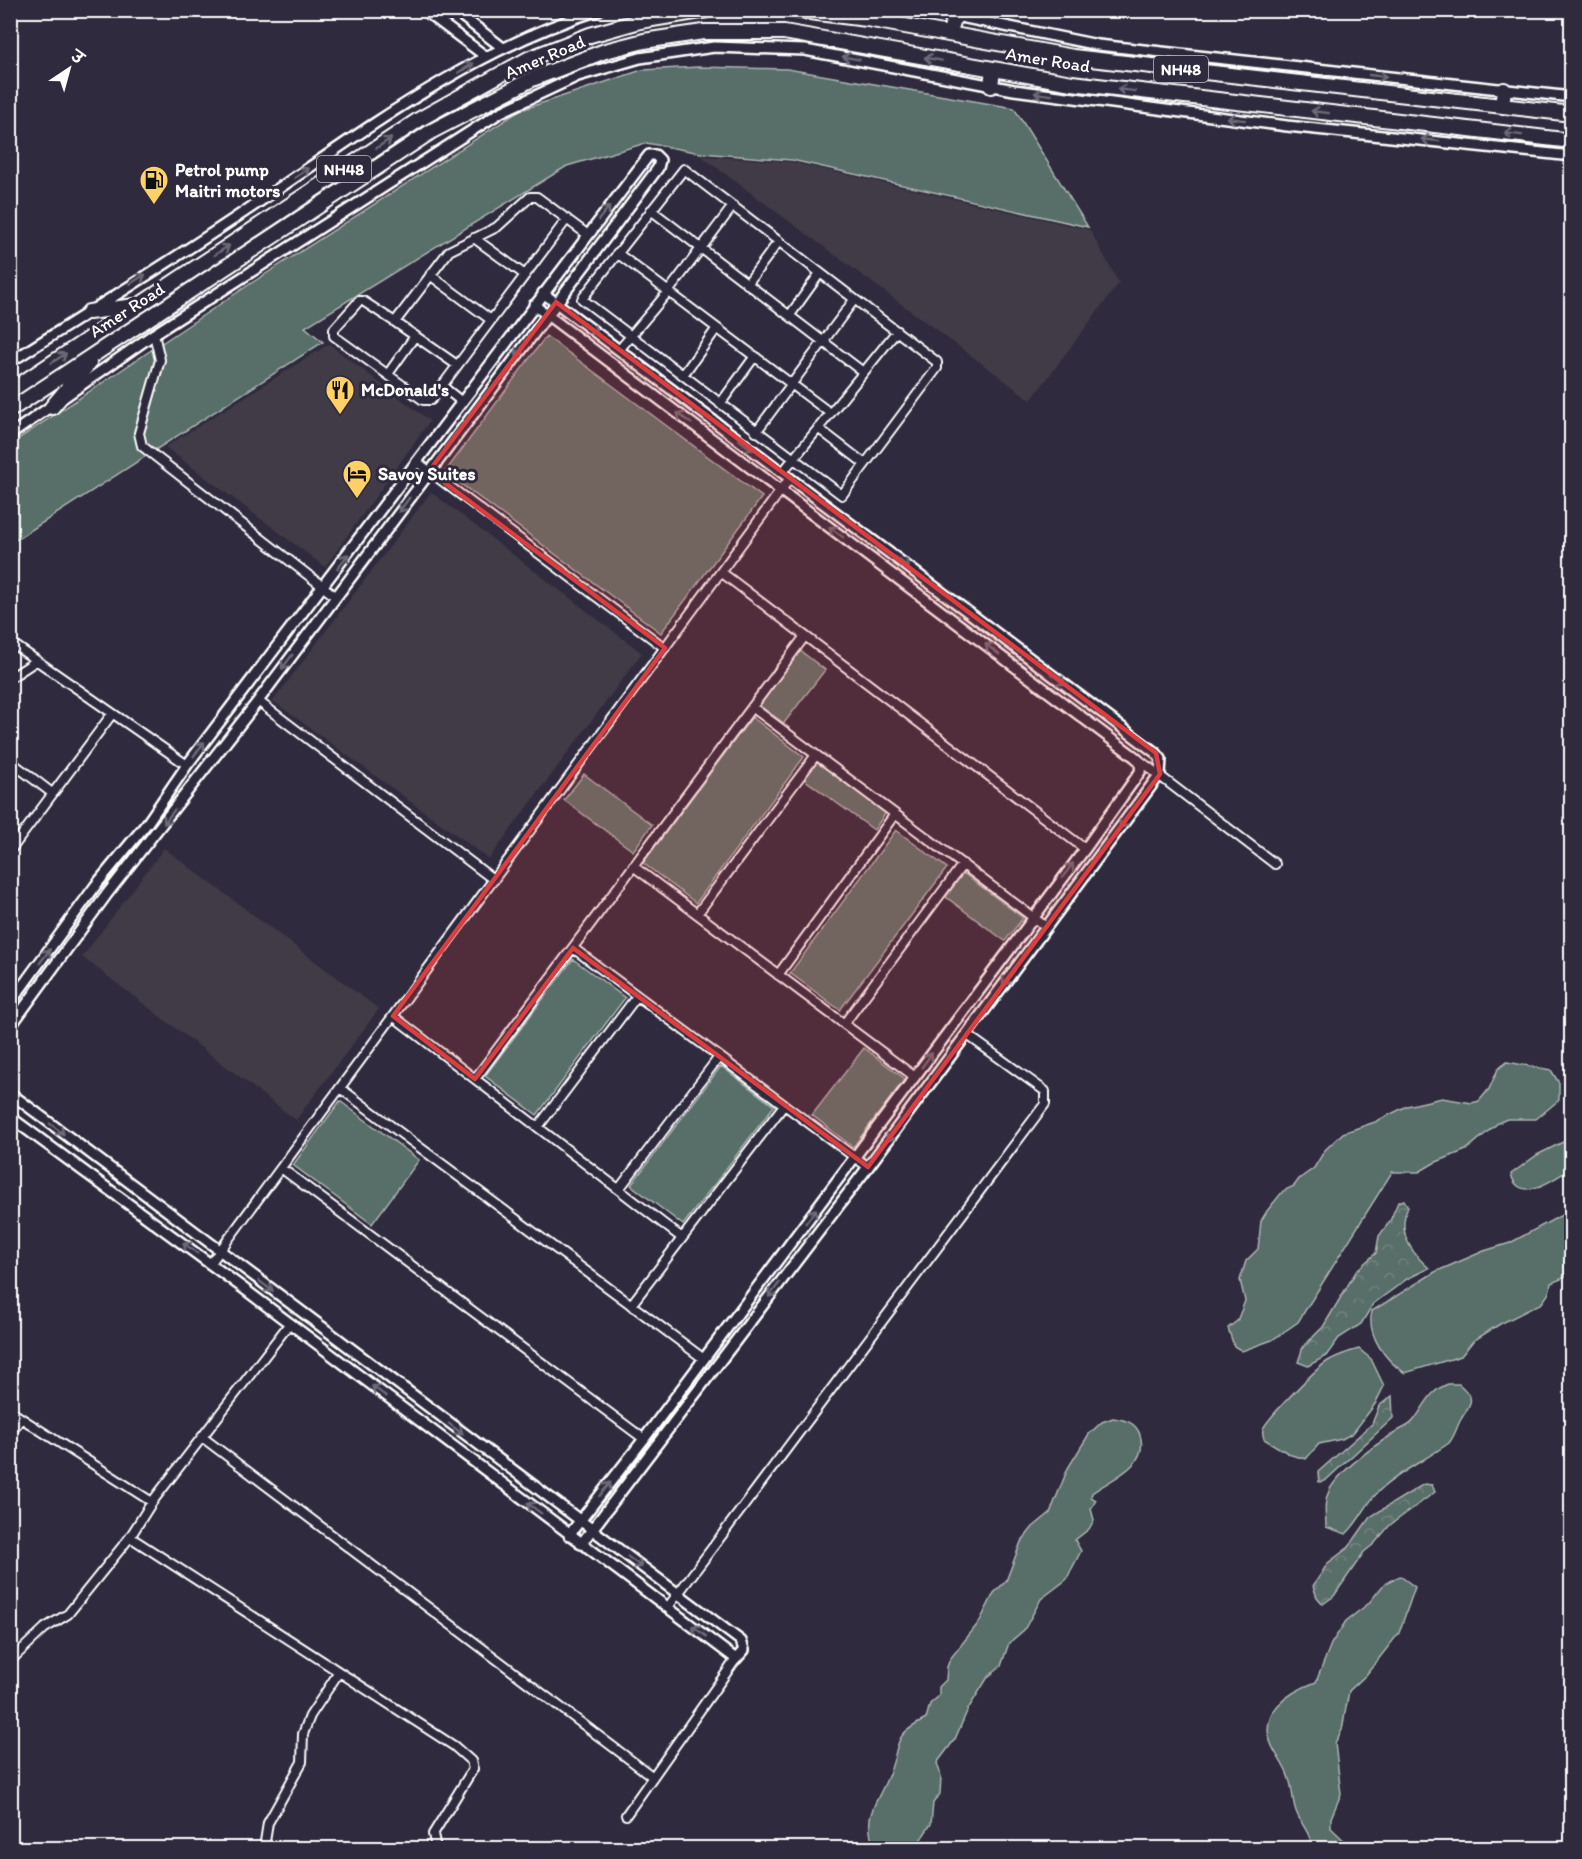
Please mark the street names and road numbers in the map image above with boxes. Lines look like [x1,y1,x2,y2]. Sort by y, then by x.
street label: Amer Road [501,30,589,84]
street label: Amer Road [1004,42,1092,78]
road number: NH48 [1154,56,1208,82]
road number: NH48 [317,156,371,182]
street label: Amer Road [85,277,169,342]

